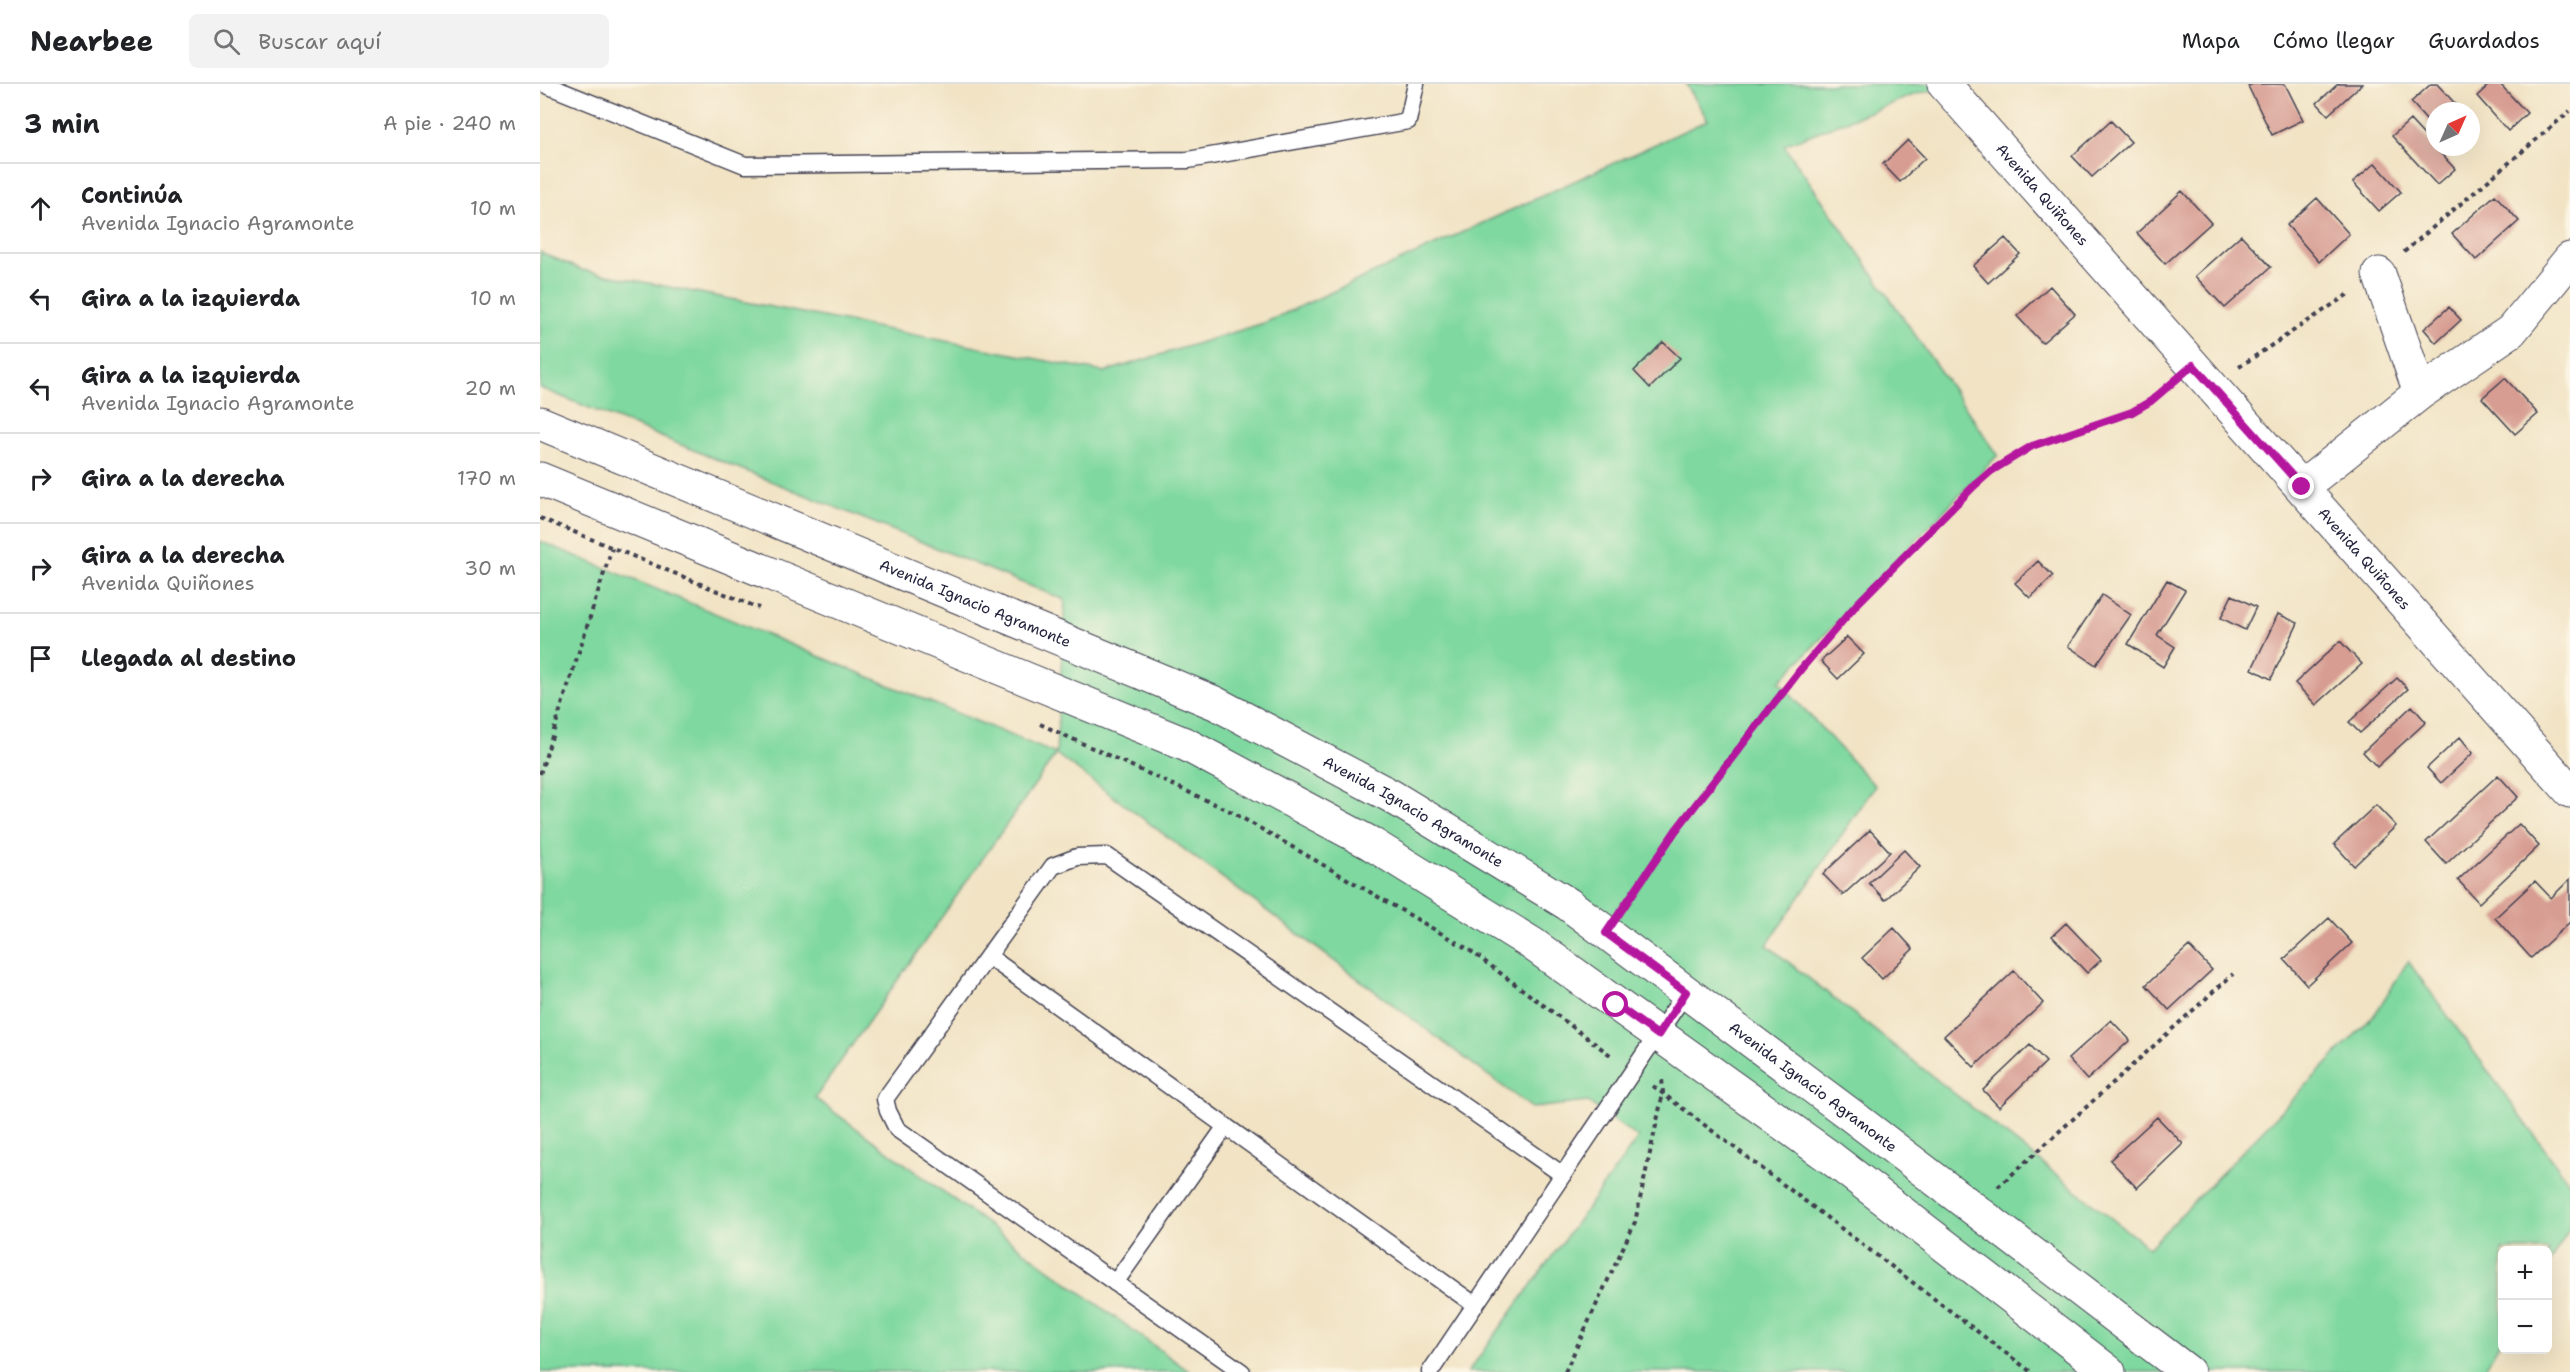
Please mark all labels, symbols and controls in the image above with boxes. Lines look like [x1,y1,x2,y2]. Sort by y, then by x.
search box [189,14,609,68]
text: Nearbee [30,22,153,60]
icon: search [210,25,243,58]
text: Buscar aquí [258,27,381,56]
text: Mapa [2182,27,2240,55]
text: Cómo llegar [2273,27,2395,55]
text: Guardados [2428,27,2540,55]
north arrow [2426,102,2480,156]
text: 3 min [24,106,100,141]
text: A pie · 240 m [383,110,516,136]
street label: Avenida Quiñones [1991,139,2093,250]
text: Continúa [81,181,183,210]
icon: ahead [24,192,57,225]
text: 10 m [470,195,516,221]
text: Avenida Ignacio Agramonte [81,210,355,236]
icon: left [24,282,57,315]
text: Gira a la izquierda [81,284,300,313]
text: 10 m [470,285,516,311]
text: Gira a la izquierda [81,361,300,390]
icon: left [24,372,57,405]
text: 20 m [465,375,516,401]
text: Avenida Ignacio Agramonte [81,390,355,416]
icon: right [24,462,57,495]
text: Gira a la derecha [81,464,285,493]
text: 170 m [457,465,516,491]
route end [2288,473,2314,499]
street label: Avenida Quiñones [2314,503,2415,614]
text: Gira a la derecha [81,541,285,570]
icon: right [24,552,57,585]
text: 30 m [464,555,516,581]
street label: Avenida Ignacio Agramonte [876,555,1074,652]
text: Avenida Quiñones [81,570,255,596]
icon: arrive [24,642,57,675]
text: Llegada al destino [81,644,296,673]
street label: Avenida Ignacio Agramonte [1320,752,1507,872]
route start [1602,991,1628,1017]
street label: Avenida Ignacio Agramonte [1725,1017,1901,1157]
map controls [2498,1246,2552,1354]
button: + [2498,1246,2552,1300]
button: − [2498,1300,2552,1354]

